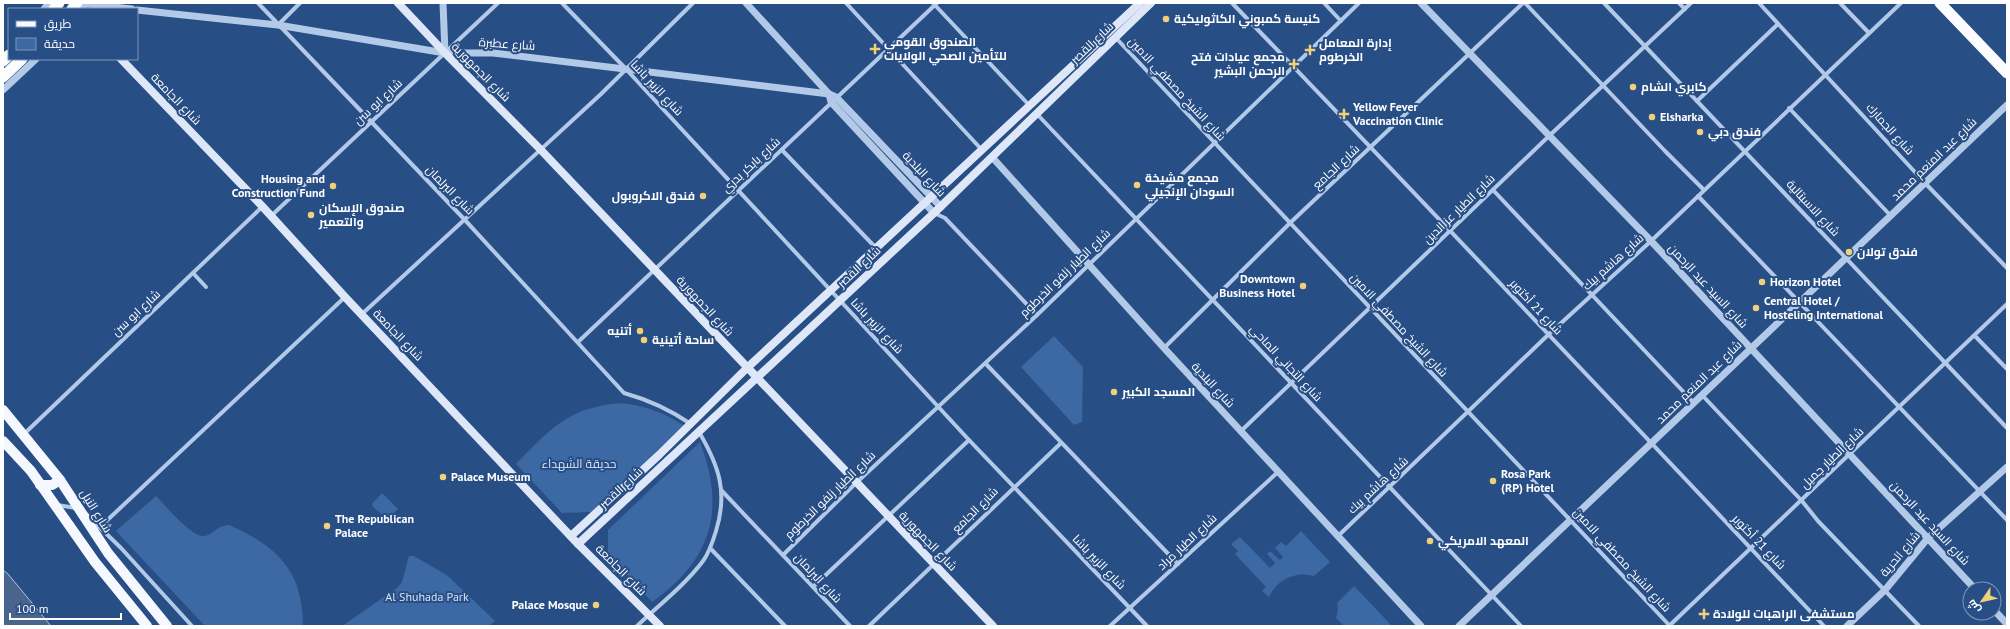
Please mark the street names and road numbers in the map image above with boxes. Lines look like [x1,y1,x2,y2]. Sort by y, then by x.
street label: شارع القصر [1066,18,1117,68]
street label: شارع عطبرة [478,34,536,54]
street label: شارع الشيخ مصطفي الامين [1123,34,1229,146]
street label: شارع الجمهورية [448,39,514,105]
street label: شارع الزبير باشا [627,57,687,119]
street label: شارع الجامعة [147,70,205,128]
street label: شارع ابو سن [350,75,406,129]
street label: شارع الجمارك [1863,100,1918,158]
street label: شارع عبد المنعم محمد [1888,114,1980,204]
street label: شارع بابكر بدري [718,134,785,198]
street label: شارع الجامع [1309,141,1363,193]
street label: شارع البلدية [899,148,949,200]
street label: شارع البرلمان [422,162,478,218]
street label: شارع الطيار عز الدين [1420,171,1498,247]
street label: شارع الاسبتالية [1783,176,1843,240]
street label: شارع الطيار زلفو الخرطوم [1016,225,1114,321]
street label: شارع هاشم بيك [1579,230,1647,294]
street label: شارع السيد عبد الرحمن [1665,240,1751,332]
street label: شارع القصر [833,243,884,292]
street label: شارع الشيخ مصطفي الامين [1345,270,1451,382]
street label: شارع الجمهورية [673,272,737,340]
street label: شارع 21 أكتوبر [1505,275,1566,338]
street label: شارع ابو سن [108,286,164,340]
street label: شارع الزبير باشا [847,295,907,357]
street label: شارع الجامعة [369,306,427,364]
street label: شارع التجاني الماحي [1245,321,1326,406]
street label: شارع عبد المنعم محمد [1653,337,1745,427]
street label: شارع البلدية [1188,359,1238,411]
street label: شارع الطيار جميل [1797,424,1867,492]
street label: شارع الطيار زلفو الخرطوم [781,447,879,543]
street label: شارع هاشم بيك [1344,453,1412,517]
street label: شارع القصر [595,464,646,513]
street label: شارع السيد عبد الرحمن [1887,477,1973,569]
street label: شارع الجامع [948,483,1002,537]
street label: شارع النيل [76,486,116,536]
street label: شارع الشيخ مصطفي الامين [1568,505,1674,617]
street label: شارع الجمهورية [895,508,961,574]
street label: شارع الطيار مراد [1154,510,1220,574]
street label: شارع 21 أكتوبر [1728,510,1789,573]
street label: شارع الحرية [1876,528,1924,580]
street label: شارع الزبير باشا [1069,531,1129,593]
street label: شارع الجامعة [592,541,650,599]
street label: شارع البرلمان [791,549,845,607]

